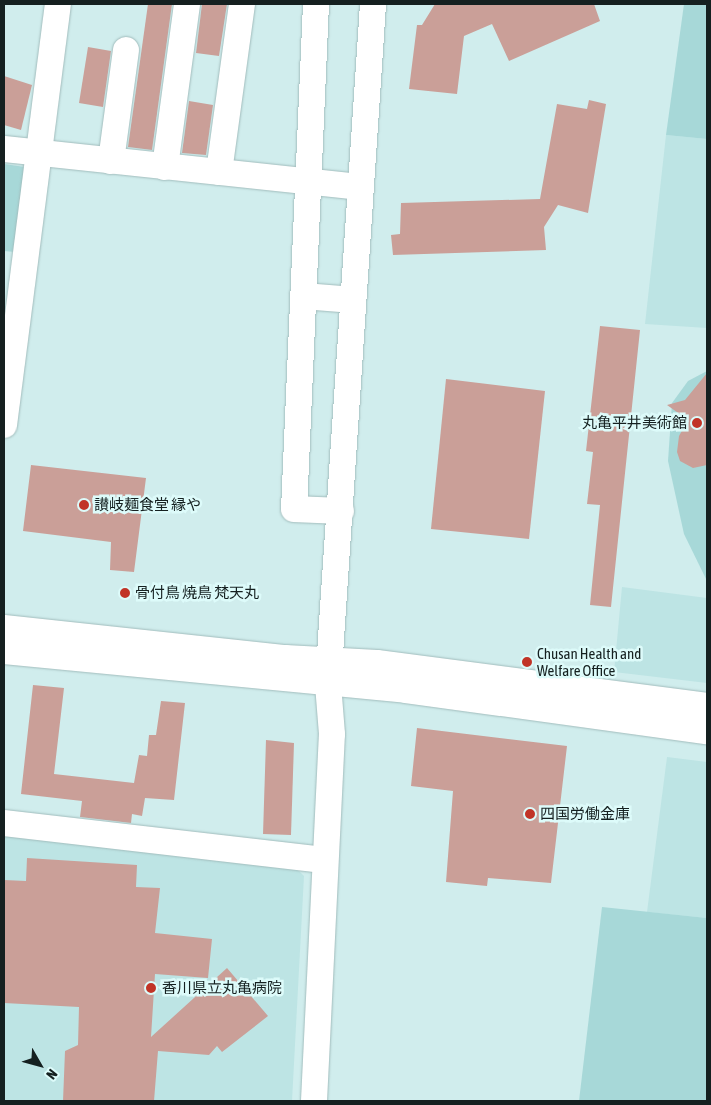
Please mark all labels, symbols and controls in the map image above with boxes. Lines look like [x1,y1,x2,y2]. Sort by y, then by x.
place label: 丸亀平井美術館 [582,414,687,432]
marker: 丸亀平井美術館 [691,417,703,429]
place label: 讃岐麺食堂 縁や [94,496,201,514]
marker: 讃岐麺食堂 縁や [78,499,90,511]
place label: 骨付鳥 焼鳥 梵天丸 [135,584,259,602]
marker: 骨付鳥 焼鳥 梵天丸 [119,587,131,599]
place label: Chusan Health and Welfare Office [537,644,641,679]
marker: Chusan Health and Welfare Office [521,656,533,668]
place label: 四国労働金庫 [540,805,630,823]
marker: 四国労働金庫 [524,808,536,820]
place label: 香川県立丸亀病院 [162,979,282,997]
marker: 香川県立丸亀病院 [144,981,158,995]
north arrow [15,1040,65,1090]
text: N [43,1066,61,1082]

